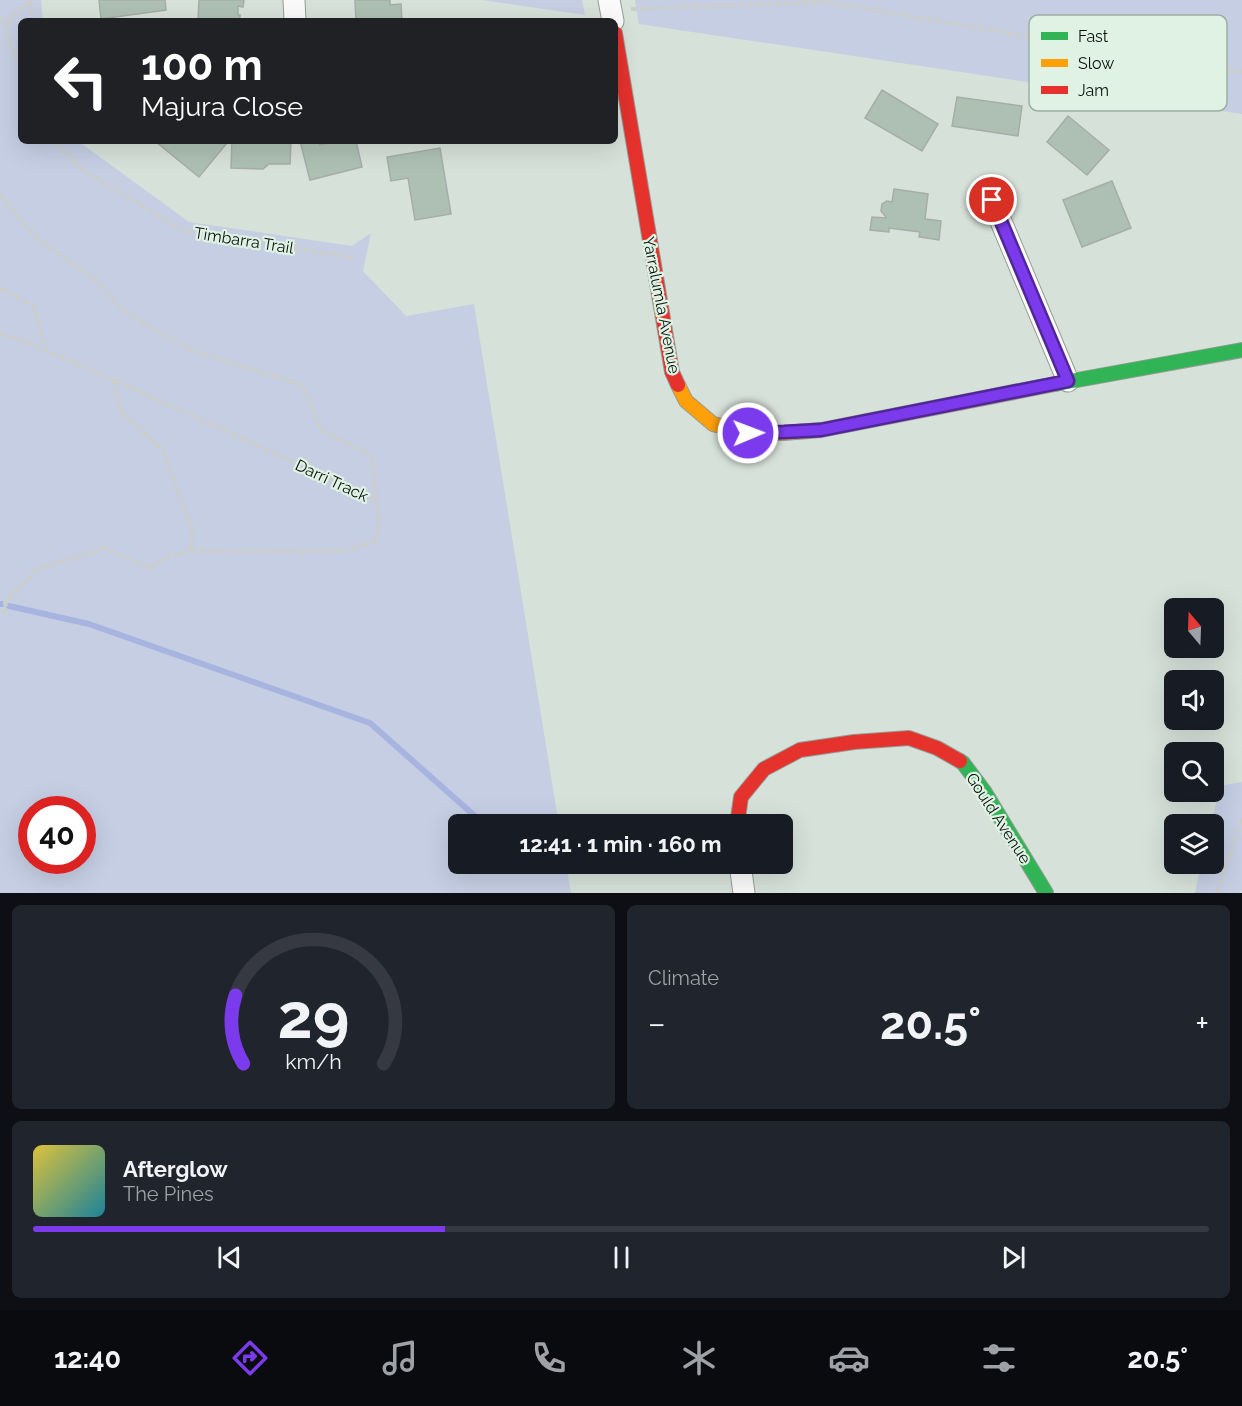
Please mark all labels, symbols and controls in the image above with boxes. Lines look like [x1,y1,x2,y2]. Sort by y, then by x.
legend [1029,15,1227,111]
text: Fast [1078,27,1109,46]
text: 100 m [141,41,263,90]
icon: left [42,42,120,120]
text: Slow [1078,54,1114,73]
text: Jam [1078,81,1109,100]
text: Majura Close [141,91,303,122]
pin [966,174,1017,225]
icon: arrive [975,183,1008,216]
street label: Timbarra Trail [193,223,296,258]
street label: Yarralumla Avenue [639,235,684,375]
position arrow [716,401,780,465]
street label: Darri Track [292,455,372,506]
north arrow [1164,598,1224,658]
map controls [1164,598,1224,874]
button: sound [1164,670,1224,730]
button: search [1164,742,1224,802]
street label: Gould Avenue [962,769,1035,867]
speed limit sign: 40 [18,796,96,874]
button: layers [1164,814,1224,874]
text: 12:41 · 1 min · 160 m [519,831,722,857]
text: Climate [648,966,719,990]
text: 29 [278,979,349,1053]
text: 20.5° [880,997,981,1050]
text: − [648,1004,666,1043]
text: + [1195,1004,1209,1043]
text: km/h [285,1049,342,1074]
text: Afterglow [123,1156,228,1182]
text: The Pines [123,1182,214,1206]
icon: previous [213,1241,246,1274]
icon: pause [605,1241,638,1274]
icon: next [997,1241,1030,1274]
icon: directions [229,1337,271,1379]
icon: music [379,1337,421,1379]
icon: phone [528,1337,570,1379]
icon: climate [678,1337,720,1379]
icon: car [828,1337,870,1379]
icon: filters [978,1337,1020,1379]
text: 12:40 [54,1343,121,1374]
text: 20.5° [1127,1343,1188,1374]

